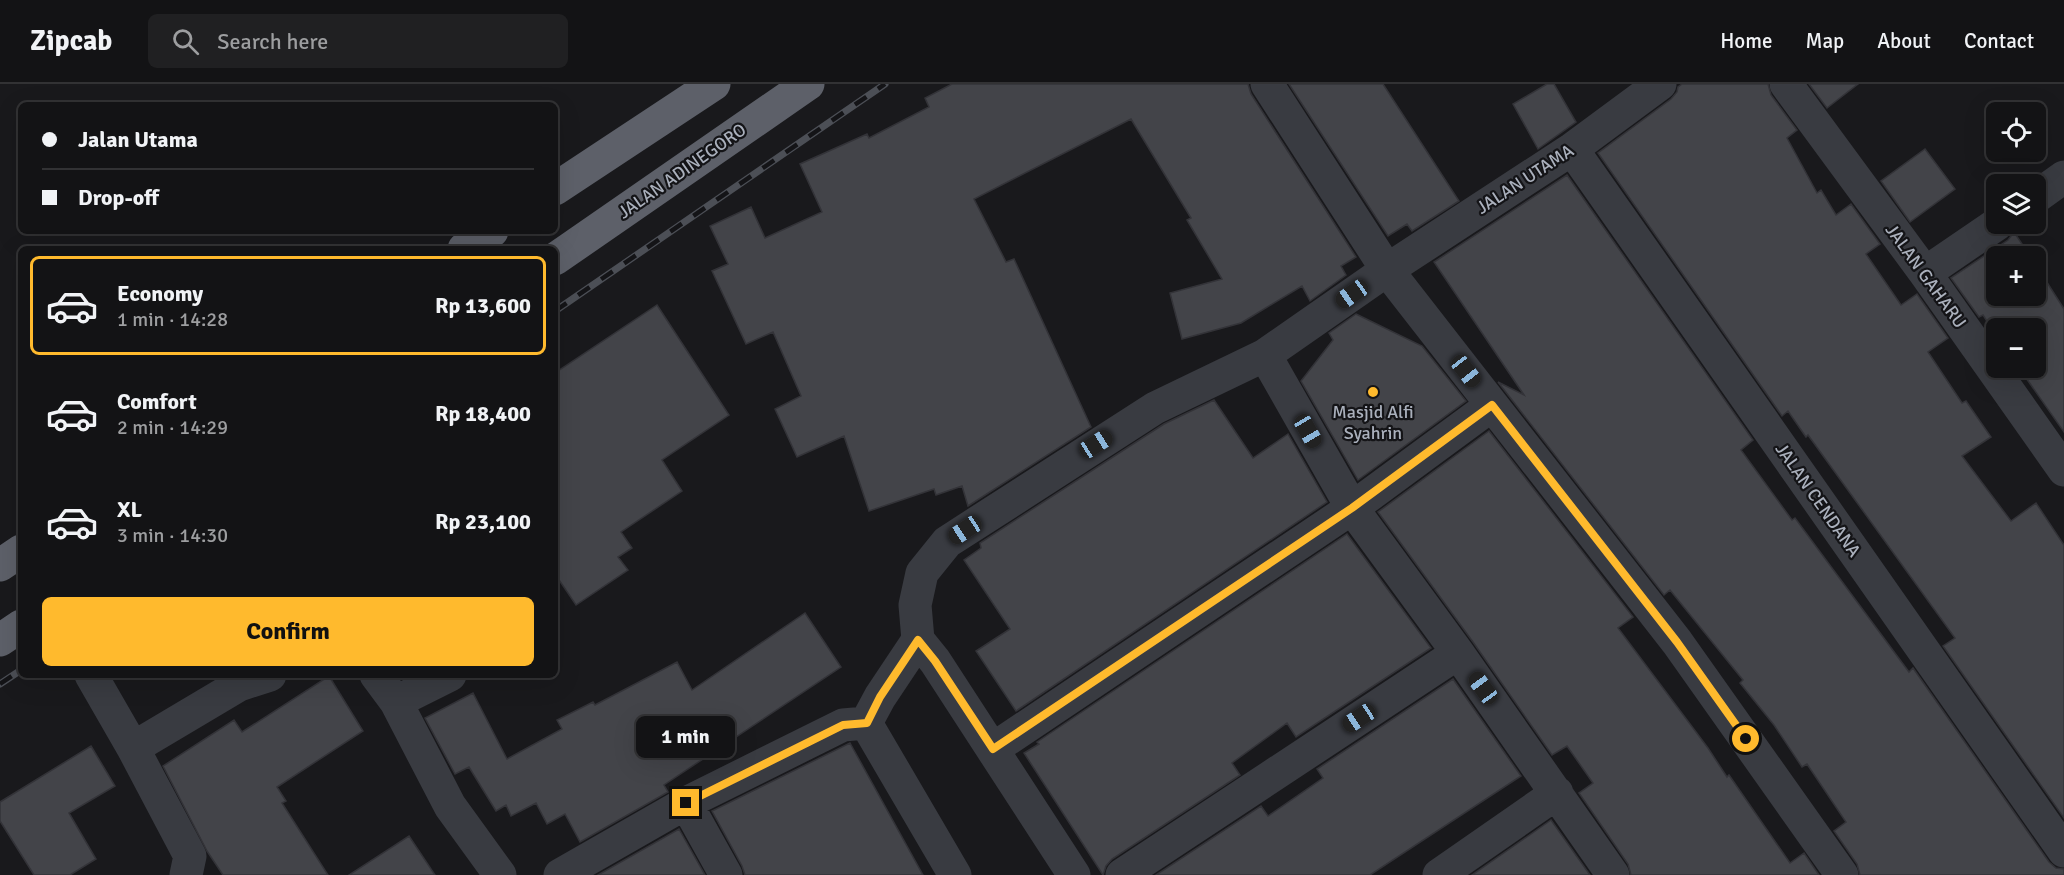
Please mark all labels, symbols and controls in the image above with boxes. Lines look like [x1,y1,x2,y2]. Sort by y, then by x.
search box [148,14,568,68]
text: Zipcab [30,24,112,58]
icon: search [169,25,202,58]
text: Search here [217,28,328,55]
text: Home [1720,28,1773,54]
text: Map [1806,28,1844,54]
text: About [1877,28,1931,54]
text: Contact [1964,28,2034,54]
map controls [1986,102,2046,378]
button: locate [1986,102,2046,162]
street label: JALAN ADINEGORO [614,119,750,223]
text: Jalan Utama [78,126,198,153]
street label: JALAN UTAMA [1472,139,1578,219]
button: layers [1986,174,2046,234]
text: Drop-off [78,184,159,211]
street label: JALAN GAHARU [1881,220,1971,332]
button: + [1986,246,2046,306]
car [1332,276,1372,312]
icon: car [45,279,99,333]
text: Economy [117,280,203,307]
text: Rp 13,600 [435,292,531,319]
text: 1 min · 14:28 [117,307,228,332]
button: − [1986,318,2046,378]
car [1448,351,1484,391]
marker: Masjid Alfi Syahrin [1366,385,1380,399]
icon: car [45,387,99,441]
text: Comfort [117,388,197,415]
text: Rp 18,400 [435,400,531,427]
place label: Masjid Alfi Syahrin [1332,401,1414,444]
car [1291,411,1325,451]
text: 2 min · 14:29 [117,415,228,440]
car [1076,427,1116,461]
street label: JALAN CENDANA [1771,439,1865,561]
icon: car [45,495,99,549]
text: XL [117,496,142,523]
text: Rp 23,100 [435,508,531,535]
car [945,513,985,547]
text: 3 min · 14:30 [117,523,228,548]
button: Confirm [42,597,534,666]
car [1465,668,1501,708]
car [1339,701,1379,735]
callout: 1 min [636,716,736,758]
text: 1 min [661,724,710,749]
route start [1732,725,1759,752]
route end [672,789,699,816]

